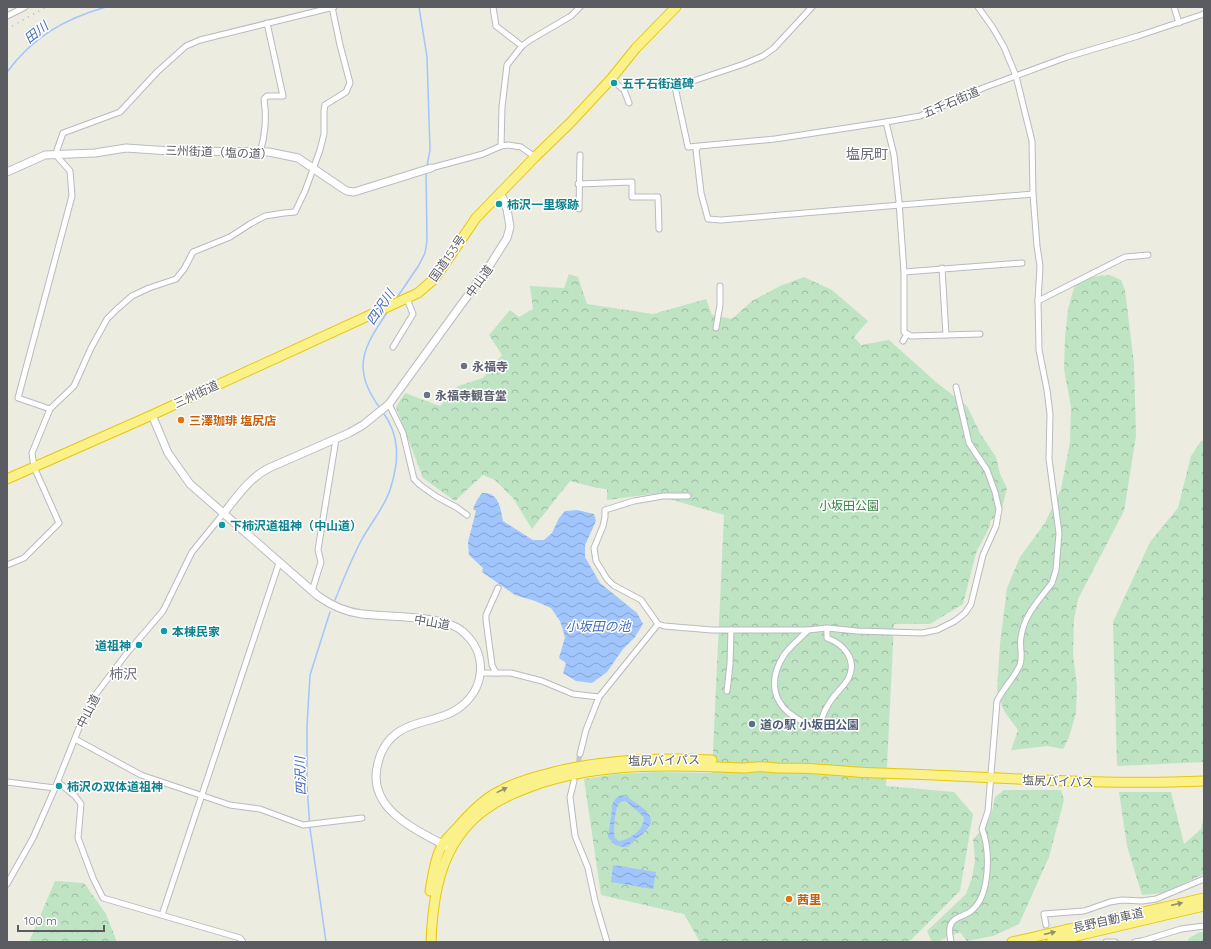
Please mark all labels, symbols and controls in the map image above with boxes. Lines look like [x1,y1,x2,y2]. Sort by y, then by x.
water label: 田川 [21,16,53,46]
place label: 五千石街道碑 [622,76,694,91]
marker: 五千石街道碑 [609,78,619,88]
street label: 五千石街道 [920,83,982,121]
street label: 三州街道（塩の道） [165,143,273,161]
district label: 塩尻町 [846,145,888,163]
place label: 柿沢一里塚跡 [507,197,579,212]
marker: 柿沢一里塚跡 [494,199,504,209]
street label: 国道153号 [426,232,468,284]
street label: 中山道 [462,262,496,300]
water label: 四沢川 [362,285,399,328]
place label: 永福寺 [472,359,508,374]
marker: 永福寺 [459,361,469,371]
street label: 三州街道 [171,377,221,411]
place label: 永福寺観音堂 [435,388,507,403]
marker: 永福寺観音堂 [422,390,432,400]
place label: 三澤珈琲 塩尻店 [189,413,276,428]
marker: 三澤珈琲 塩尻店 [176,415,186,425]
park label: 小坂田公園 [819,498,879,513]
place label: 下柿沢道祖神（中山道） [230,518,362,533]
marker: 下柿沢道祖神（中山道） [217,520,227,530]
street label: 中山道 [413,611,451,633]
water label: 小坂田の池 [565,618,632,634]
place label: 本棟民家 [172,624,220,639]
marker: 本棟民家 [159,626,169,636]
place label: 道祖神 [95,638,131,653]
marker: 道祖神 [134,640,144,650]
district label: 柿沢 [109,665,137,683]
street label: 中山道 [73,692,103,730]
place label: 道の駅 小坂田公園 [760,717,859,732]
marker: 道の駅 小坂田公園 [747,719,757,729]
street label: 塩尻バイパス [628,752,700,768]
water label: 四沢川 [291,754,309,796]
street label: 塩尻バイパス [1022,772,1094,790]
place label: 柿沢の双体道祖神 [67,779,163,794]
marker: 柿沢の双体道祖神 [54,781,64,791]
one-way arrow [497,787,508,793]
place label: 茜里 [797,892,821,907]
marker: 茜里 [784,894,794,904]
one-way arrow [1171,900,1183,906]
street label: 長野自動車道 [1071,905,1145,935]
scale bar [18,907,104,933]
text: 100 m [24,913,57,928]
one-way arrow [1044,930,1056,936]

